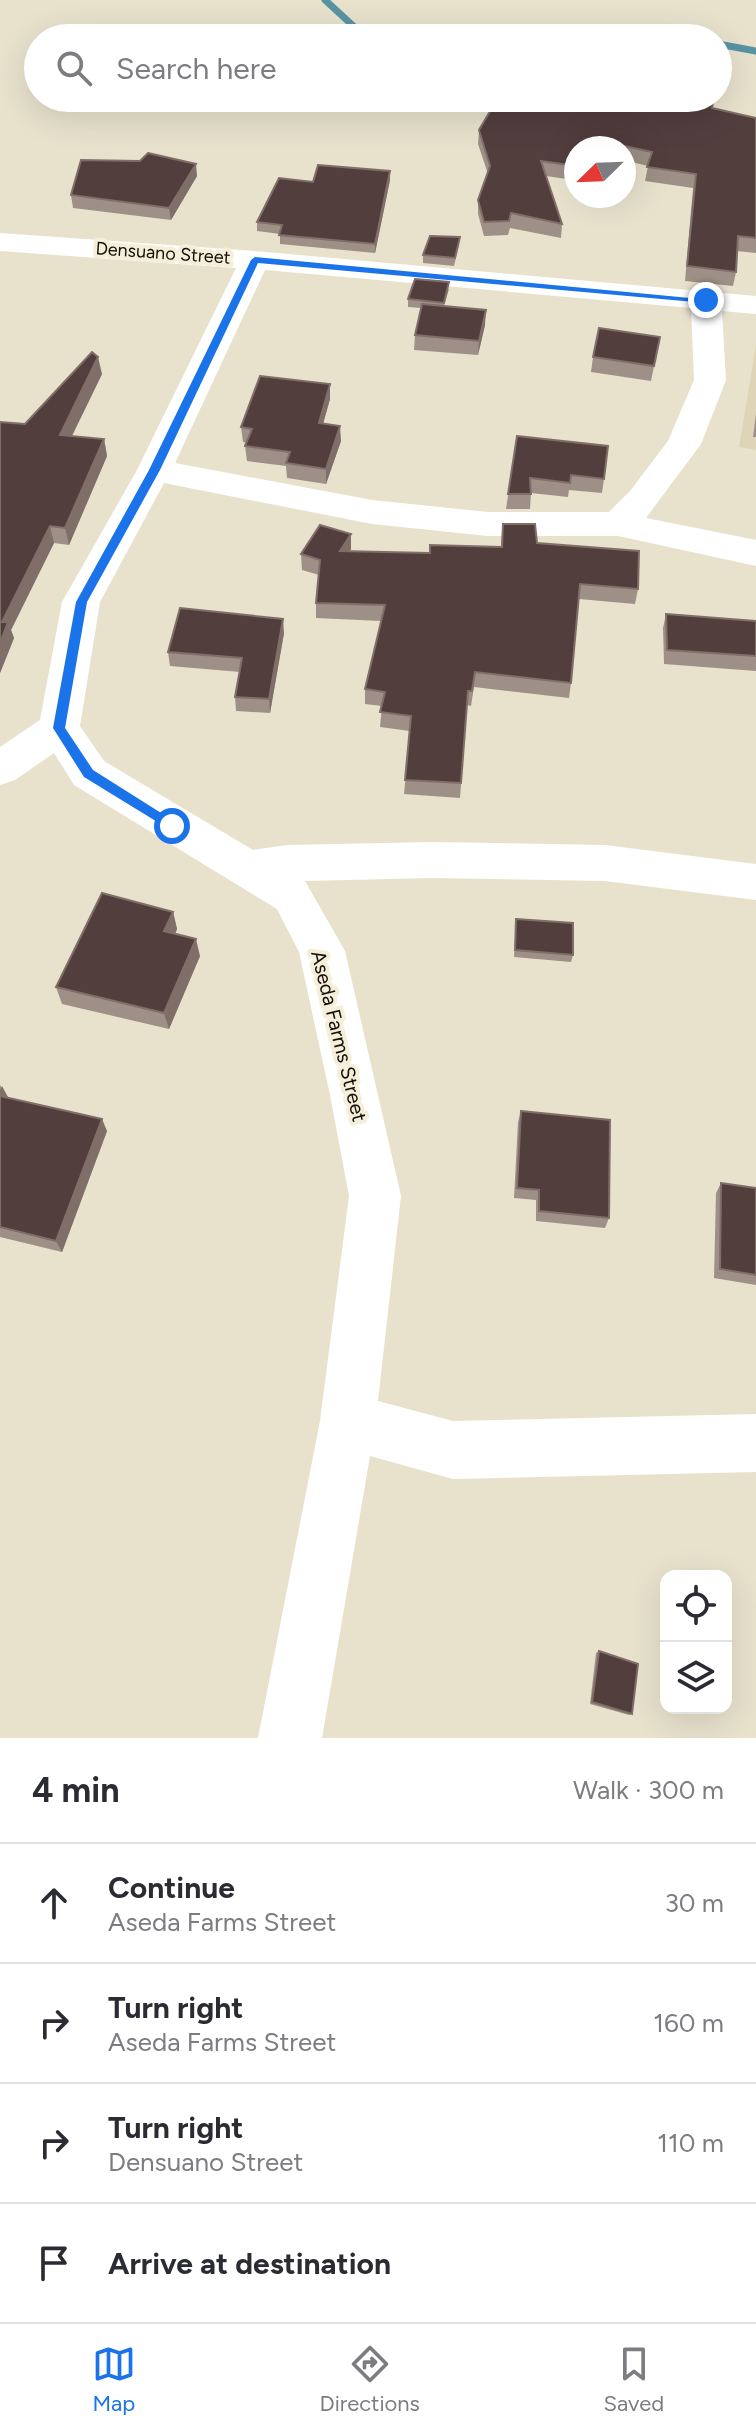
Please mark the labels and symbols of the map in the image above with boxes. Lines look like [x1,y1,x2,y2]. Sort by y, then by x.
north arrow [564,136,636,208]
street label: Densuano Street [95,237,231,269]
route end [688,282,724,318]
route start [154,808,190,844]
street label: Aseda Farms Street [306,948,372,1124]

